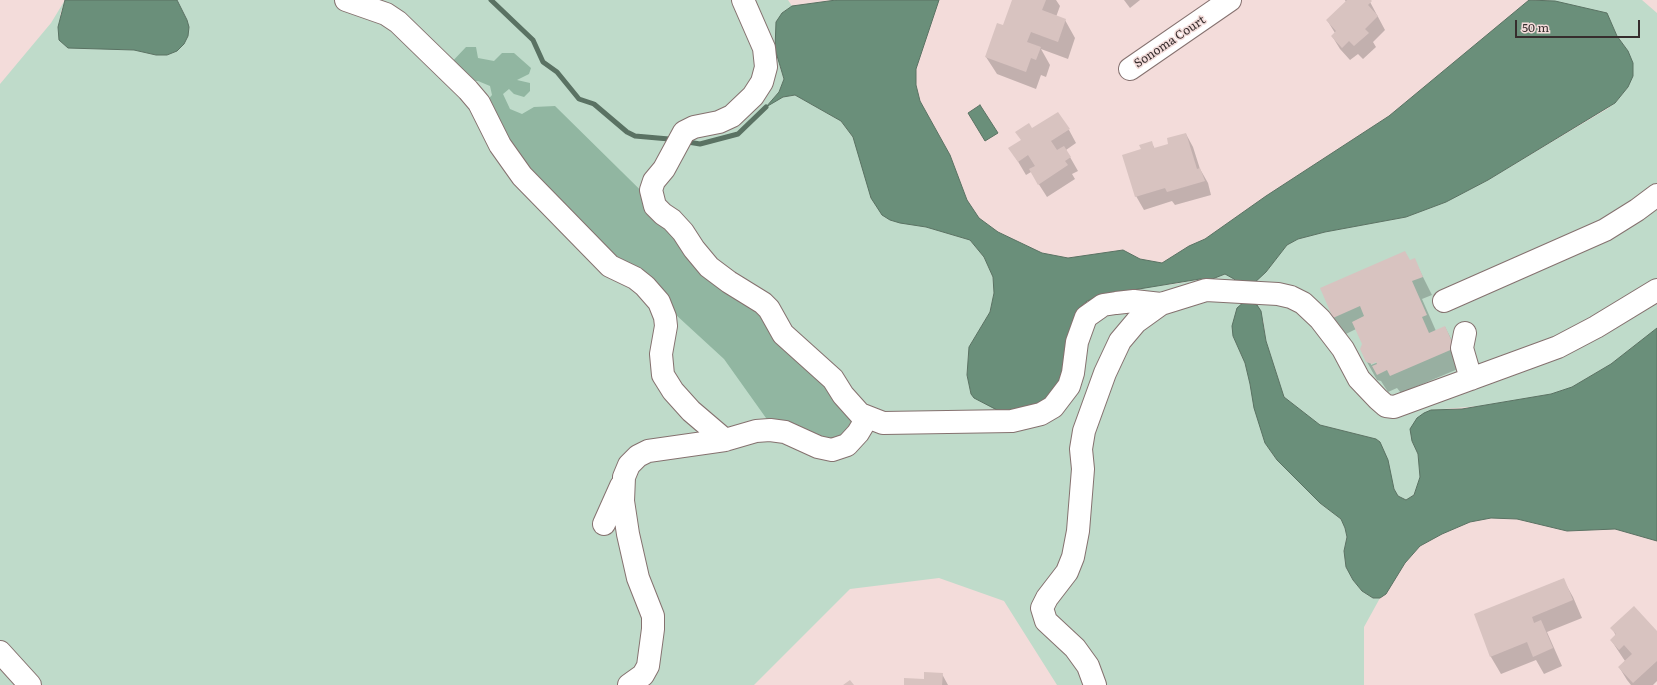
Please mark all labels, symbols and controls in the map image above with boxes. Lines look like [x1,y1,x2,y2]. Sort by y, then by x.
scale bar [1517,12,1642,38]
street label: Sonoma Court [1132,13,1208,71]
text: 50 m [1522,18,1549,36]

